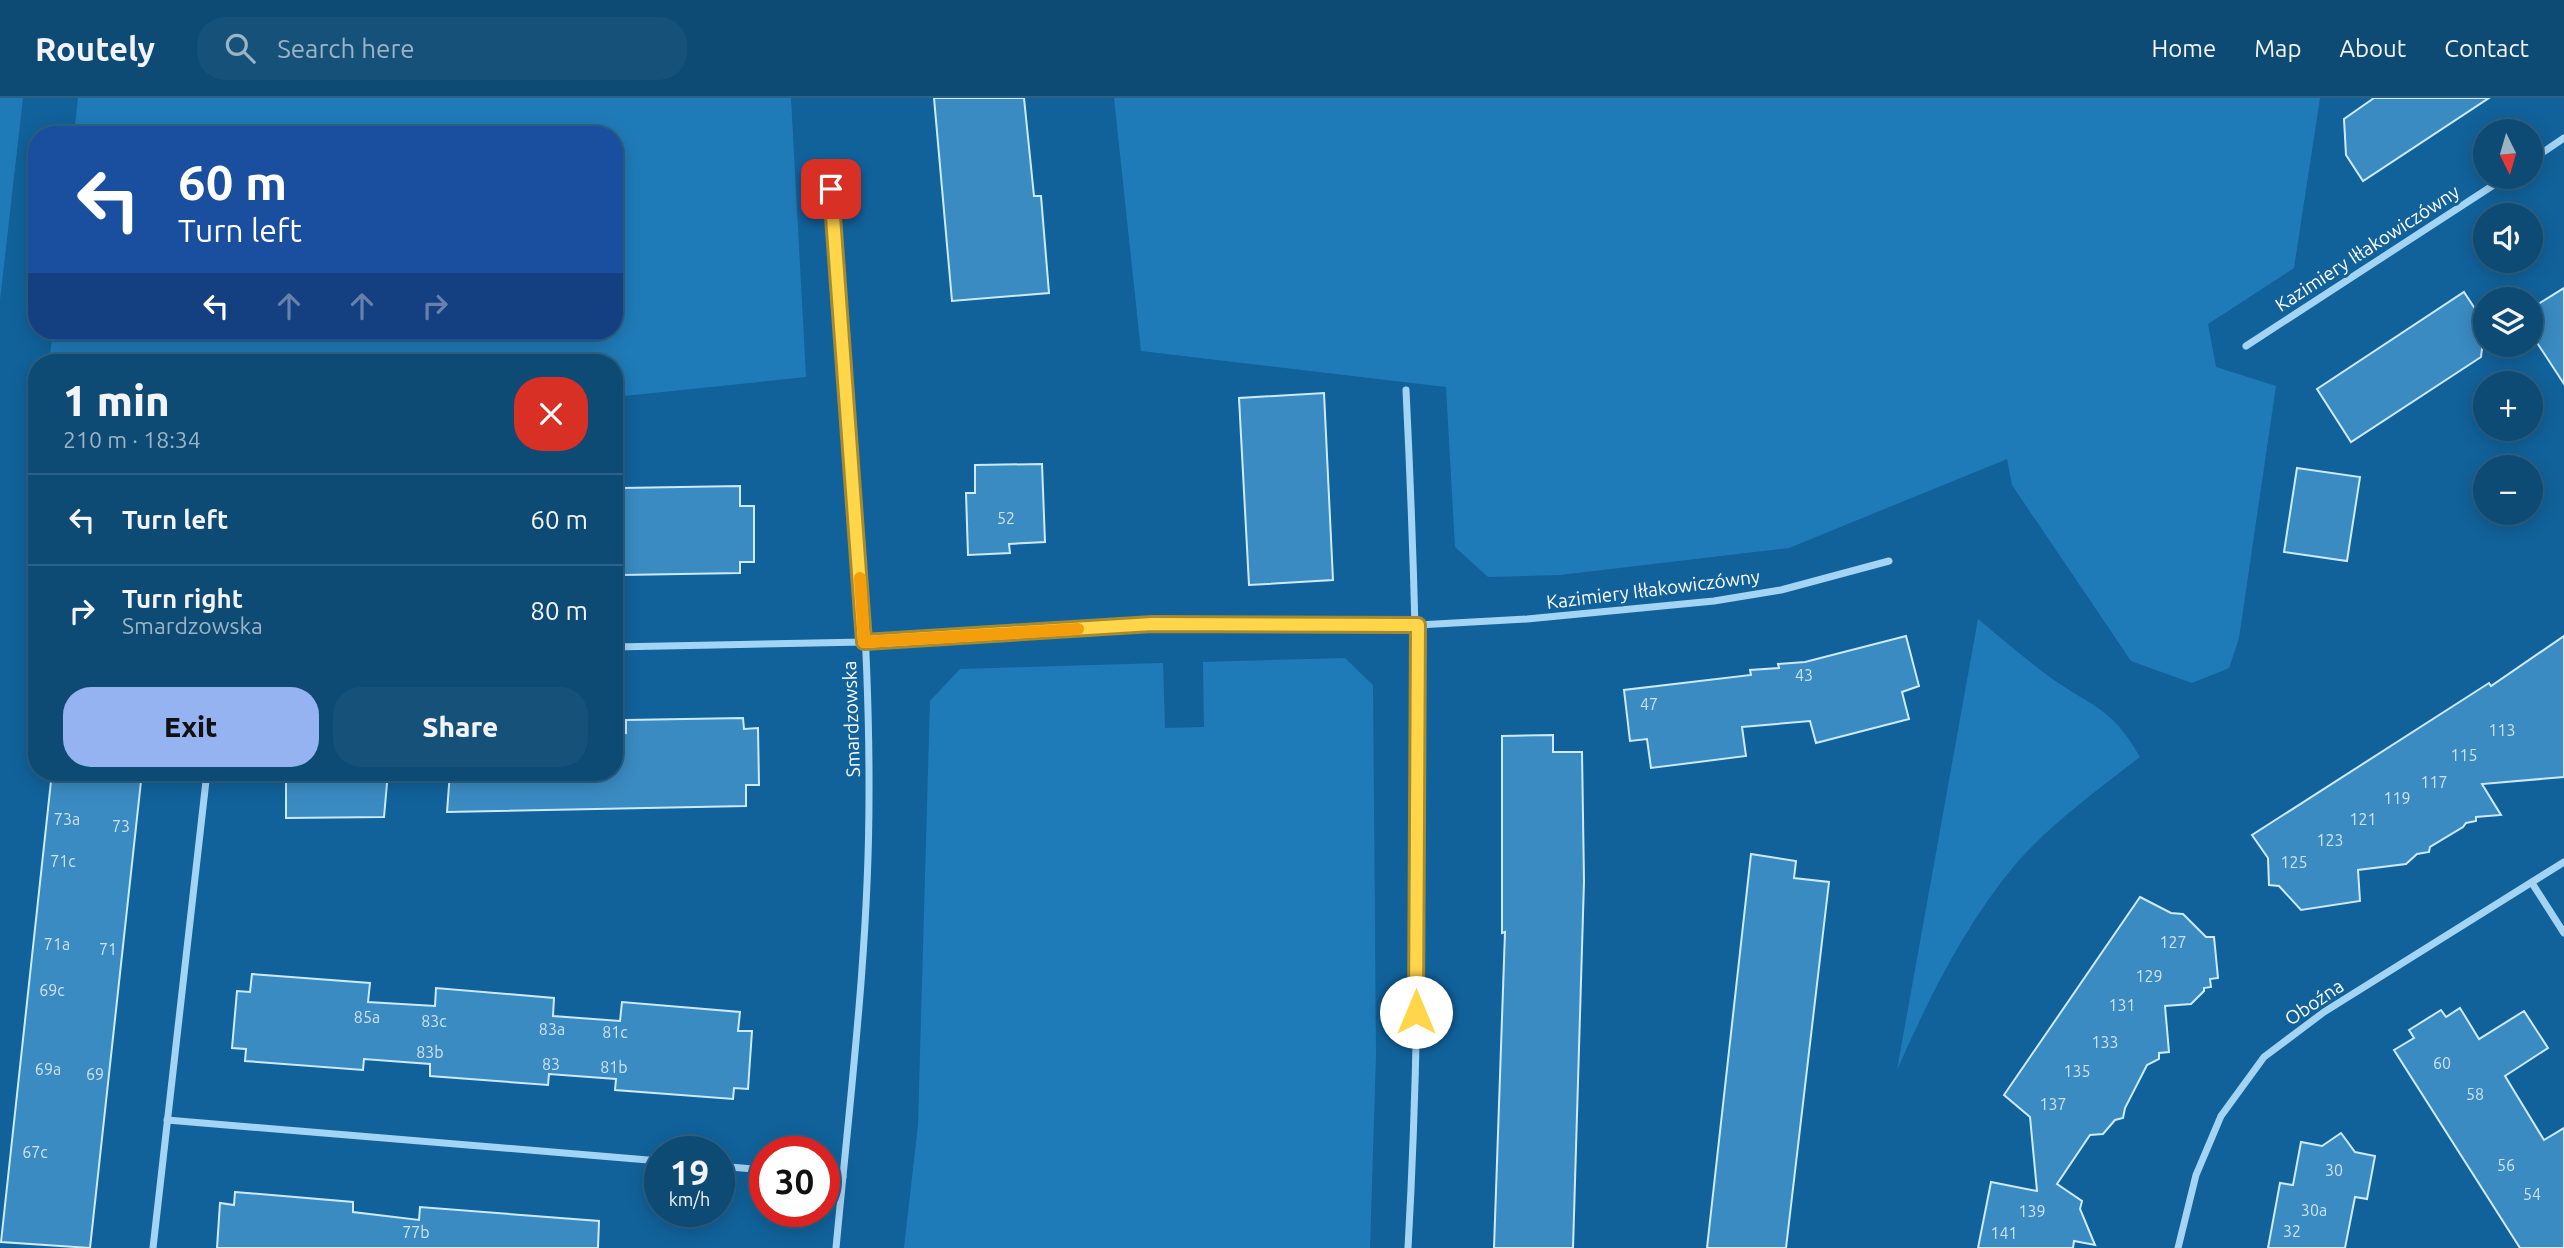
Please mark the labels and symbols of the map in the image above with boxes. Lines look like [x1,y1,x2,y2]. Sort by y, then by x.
north arrow [2473,119,2543,189]
pin [801,159,861,219]
street label: Kazimiery Iłłakowiczówny [2271,180,2463,316]
house number: 52 [997,509,1015,527]
street label: Kazimiery Iłłakowiczówny [1545,565,1761,613]
street label: Smardzowska [838,660,864,778]
house number: 43 [1795,666,1813,684]
house number: 47 [1640,695,1658,713]
house number: 113 [2488,721,2516,739]
house number: 115 [2450,746,2478,764]
house number: 117 [2420,773,2448,791]
house number: 119 [2383,789,2411,807]
house number: 73a [54,810,80,828]
house number: 121 [2349,810,2377,828]
house number: 73 [112,817,130,835]
house number: 123 [2316,831,2344,849]
house number: 71c [50,852,76,870]
house number: 125 [2280,853,2308,871]
house number: 127 [2159,933,2187,951]
house number: 71a [44,935,70,953]
house number: 71 [99,940,117,958]
house number: 129 [2135,967,2163,985]
street label: Oboźna [2280,974,2348,1030]
position arrow [1379,975,1453,1049]
house number: 69c [39,981,65,999]
house number: 131 [2108,996,2136,1014]
house number: 85a [354,1008,380,1026]
house number: 83c [421,1012,447,1030]
house number: 83a [539,1020,565,1038]
house number: 81c [602,1023,628,1041]
house number: 133 [2091,1033,2119,1051]
house number: 83b [416,1043,444,1061]
house number: 60 [2433,1054,2451,1072]
house number: 83 [542,1055,560,1073]
house number: 81b [600,1058,628,1076]
house number: 69a [35,1060,61,1078]
house number: 135 [2063,1062,2091,1080]
house number: 69 [86,1065,104,1083]
house number: 58 [2466,1085,2484,1103]
house number: 137 [2039,1095,2067,1113]
speed limit sign: 30 [749,1136,840,1227]
house number: 67c [22,1143,48,1161]
house number: 56 [2497,1156,2515,1174]
house number: 30 [2325,1161,2343,1179]
house number: 54 [2523,1185,2541,1203]
house number: 30a [2301,1201,2327,1219]
house number: 139 [2018,1202,2046,1220]
house number: 32 [2283,1222,2301,1240]
house number: 77b [402,1223,430,1241]
house number: 141 [1990,1224,2018,1242]

